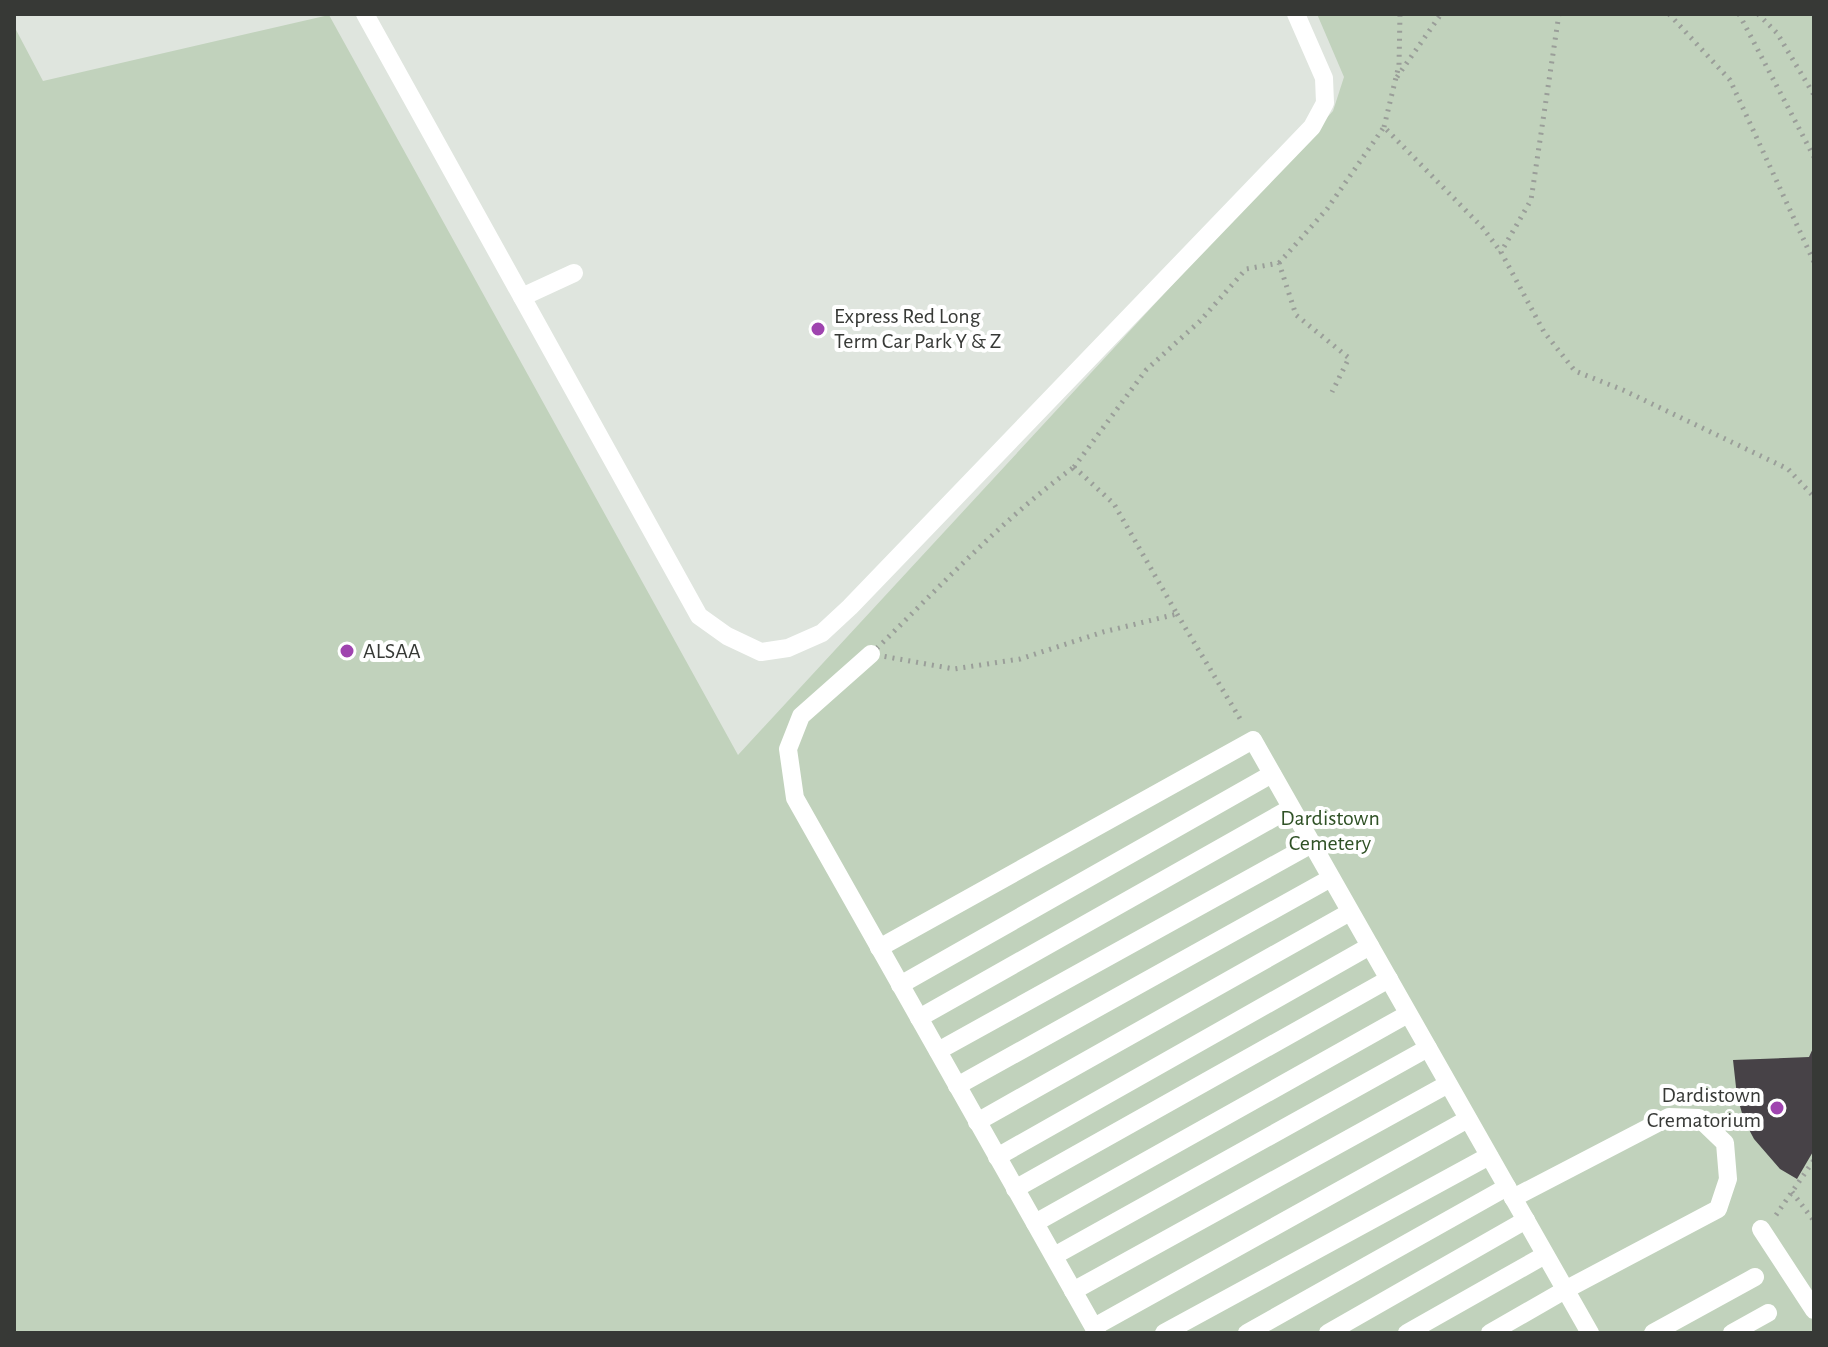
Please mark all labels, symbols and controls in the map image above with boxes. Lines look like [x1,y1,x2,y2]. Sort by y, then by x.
place label: Express Red Long Term Car Park Y & Z [834,305,1001,352]
marker: Express Red Long Term Car Park Y & Z [809,320,827,338]
place label: ALSAA [363,640,421,662]
marker: ALSAA [338,642,356,660]
park label: Dardistown Cemetery [1280,807,1380,854]
place label: Dardistown Crematorium [1647,1084,1761,1131]
marker: Dardistown Crematorium [1768,1099,1786,1117]

